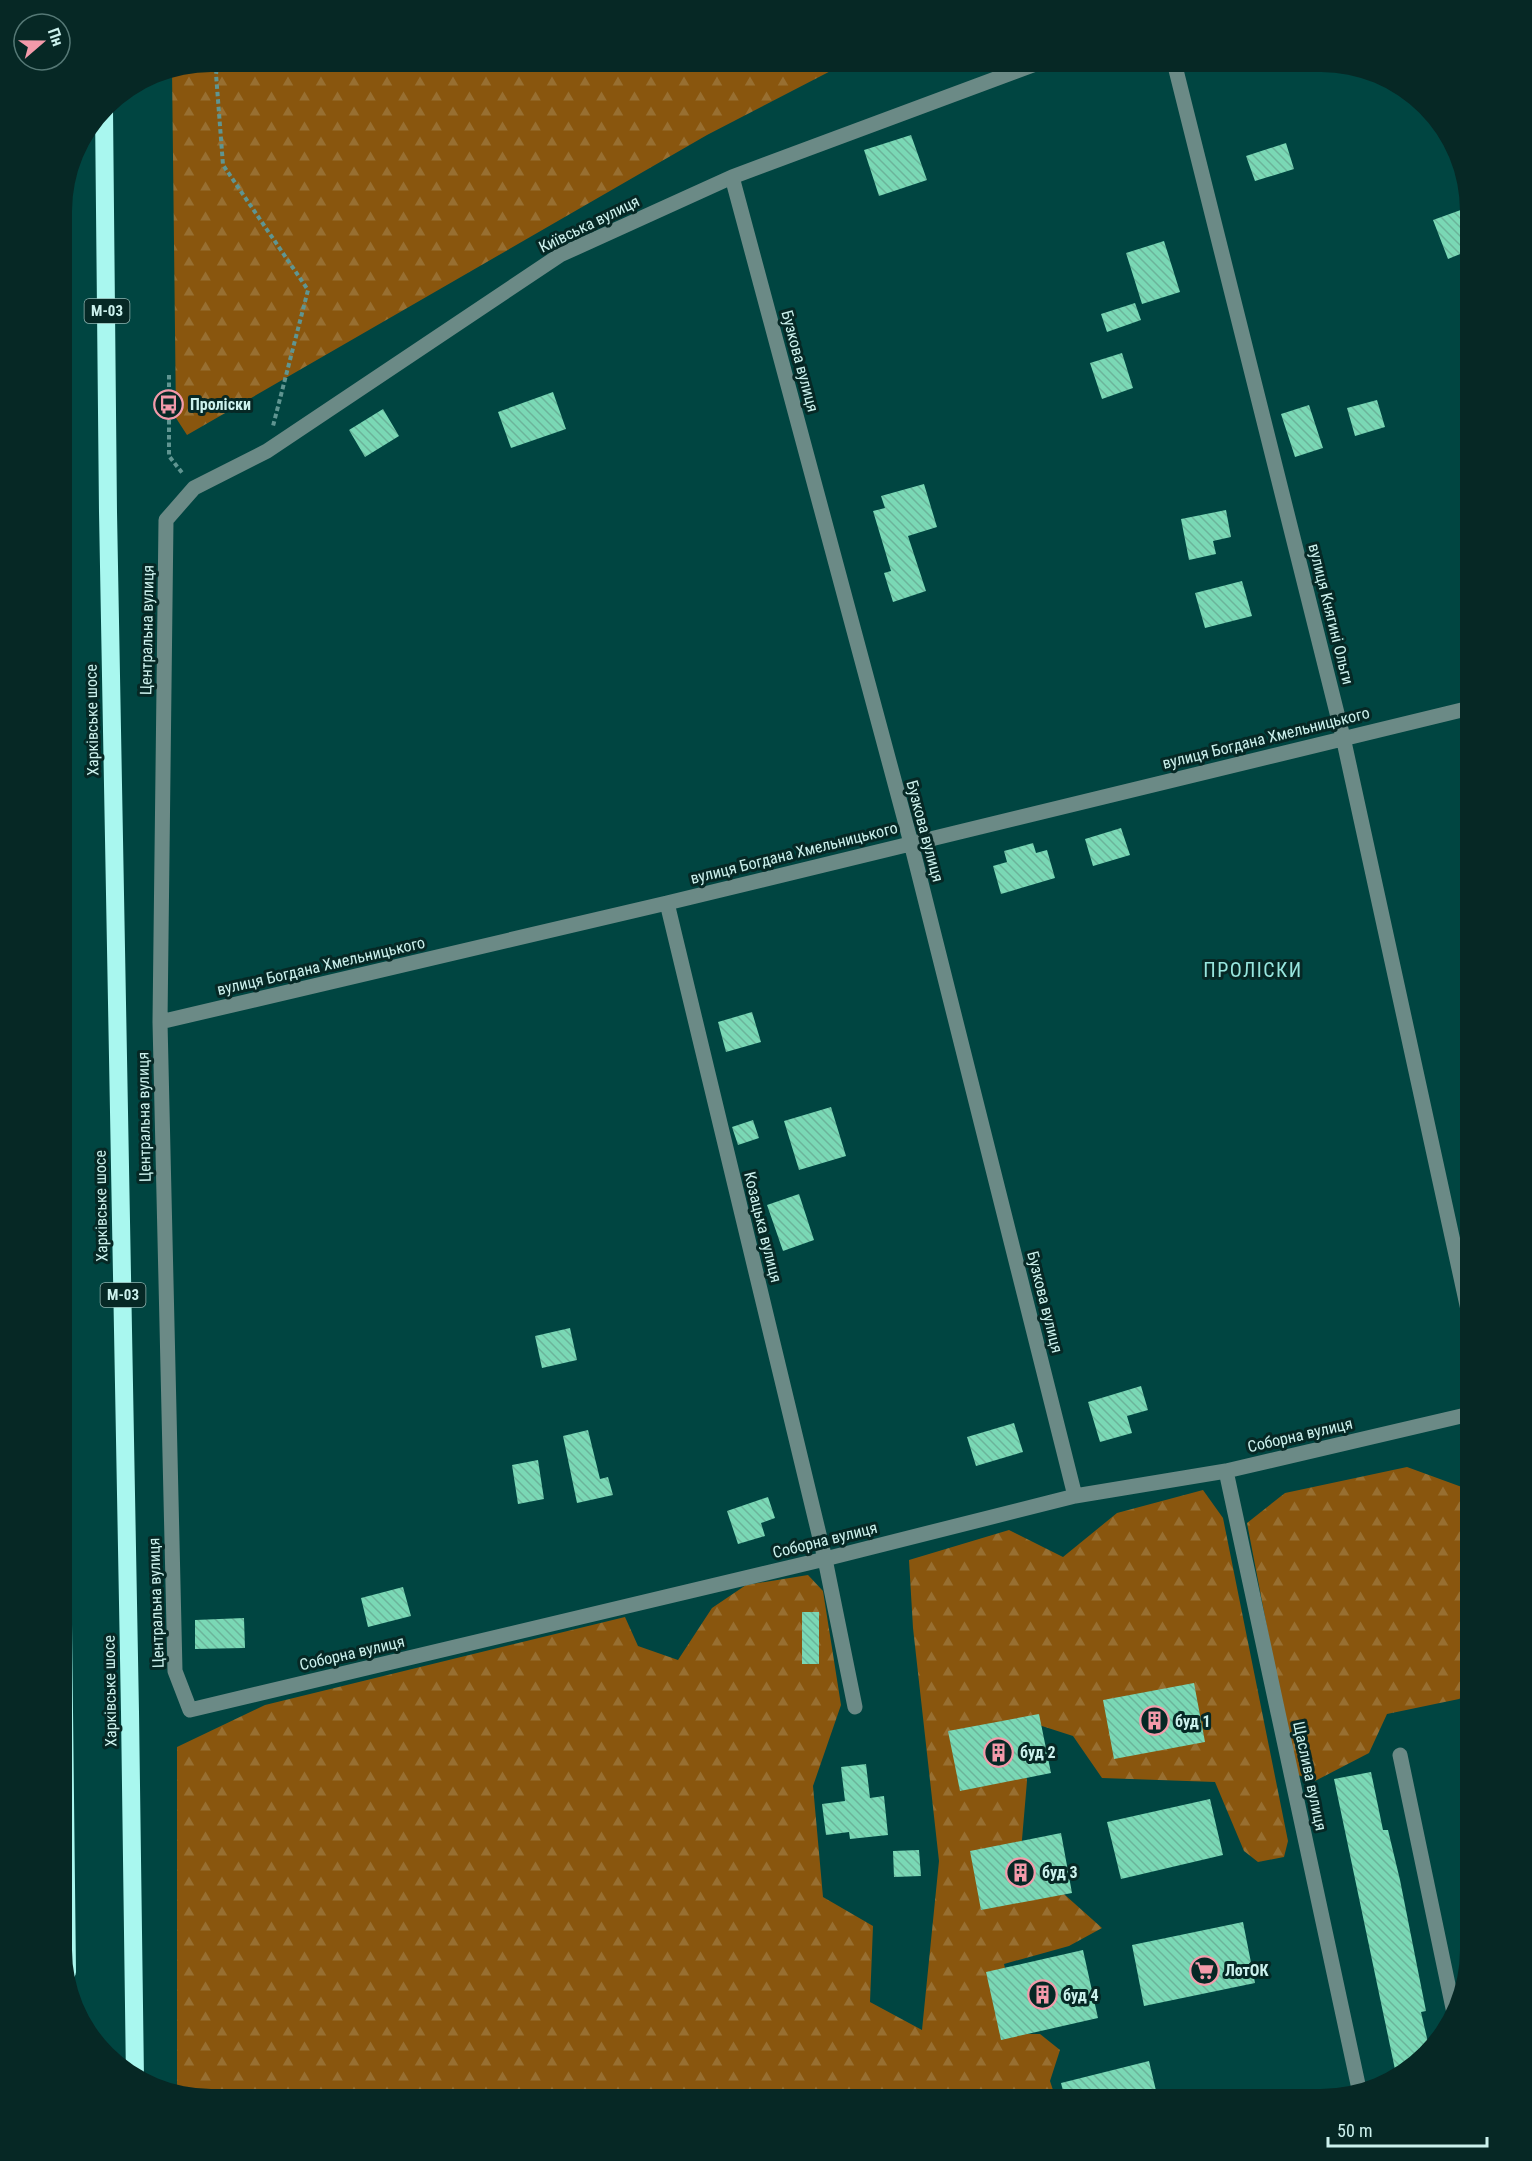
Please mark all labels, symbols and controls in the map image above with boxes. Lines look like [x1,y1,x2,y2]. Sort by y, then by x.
north arrow [12,12,72,72]
text: Пн [44,25,68,49]
street label: Київська вулиця [536,191,642,257]
road number: М-03 [84,299,130,323]
street label: Бузкова вулиця [777,308,823,414]
bus stop icon: Проліски [153,388,185,420]
place label: Проліски [190,395,251,414]
street label: вулиця Княгині Ольги [1304,542,1358,686]
street label: Центральна вулиця [136,565,158,695]
street label: Харківське шосе [82,664,102,776]
street label: вулиця Богдана Хмельницького [1160,703,1372,773]
street label: Бузкова вулиця [902,778,948,884]
street label: вулиця Богдана Хмельницького [688,818,900,888]
street label: вулиця Богдана Хмельницького [215,933,427,999]
district label: ПРОЛІСКИ [1203,958,1303,982]
street label: Центральна вулиця [133,1052,155,1182]
street label: Харківське шосе [91,1150,111,1262]
street label: Козацька вулиця [740,1170,786,1284]
street label: Бузкова вулиця [1023,1249,1067,1355]
road number: М-03 [100,1283,146,1307]
street label: Соборна вулиця [1246,1414,1354,1456]
street label: Соборна вулиця [771,1518,879,1562]
street label: Центральна вулиця [144,1538,168,1668]
street label: Соборна вулиця [298,1632,406,1674]
street label: Харківське шосе [100,1635,120,1747]
building icon: буд 1 [1138,1705,1170,1737]
place label: буд 1 [1175,1712,1211,1731]
street label: Щаслива вулиця [1289,1720,1331,1832]
building icon: буд 2 [983,1736,1015,1768]
place label: буд 2 [1020,1743,1056,1762]
building icon: буд 3 [1005,1856,1037,1888]
place label: буд 3 [1042,1863,1078,1882]
supermarket icon: ЛотОК [1188,1954,1220,1986]
place label: ЛотОК [1225,1961,1269,1980]
building icon: буд 4 [1026,1979,1058,2011]
place label: буд 4 [1063,1986,1099,2005]
scale bar [1328,2110,1487,2148]
text: 50 m [1337,2120,1372,2141]

